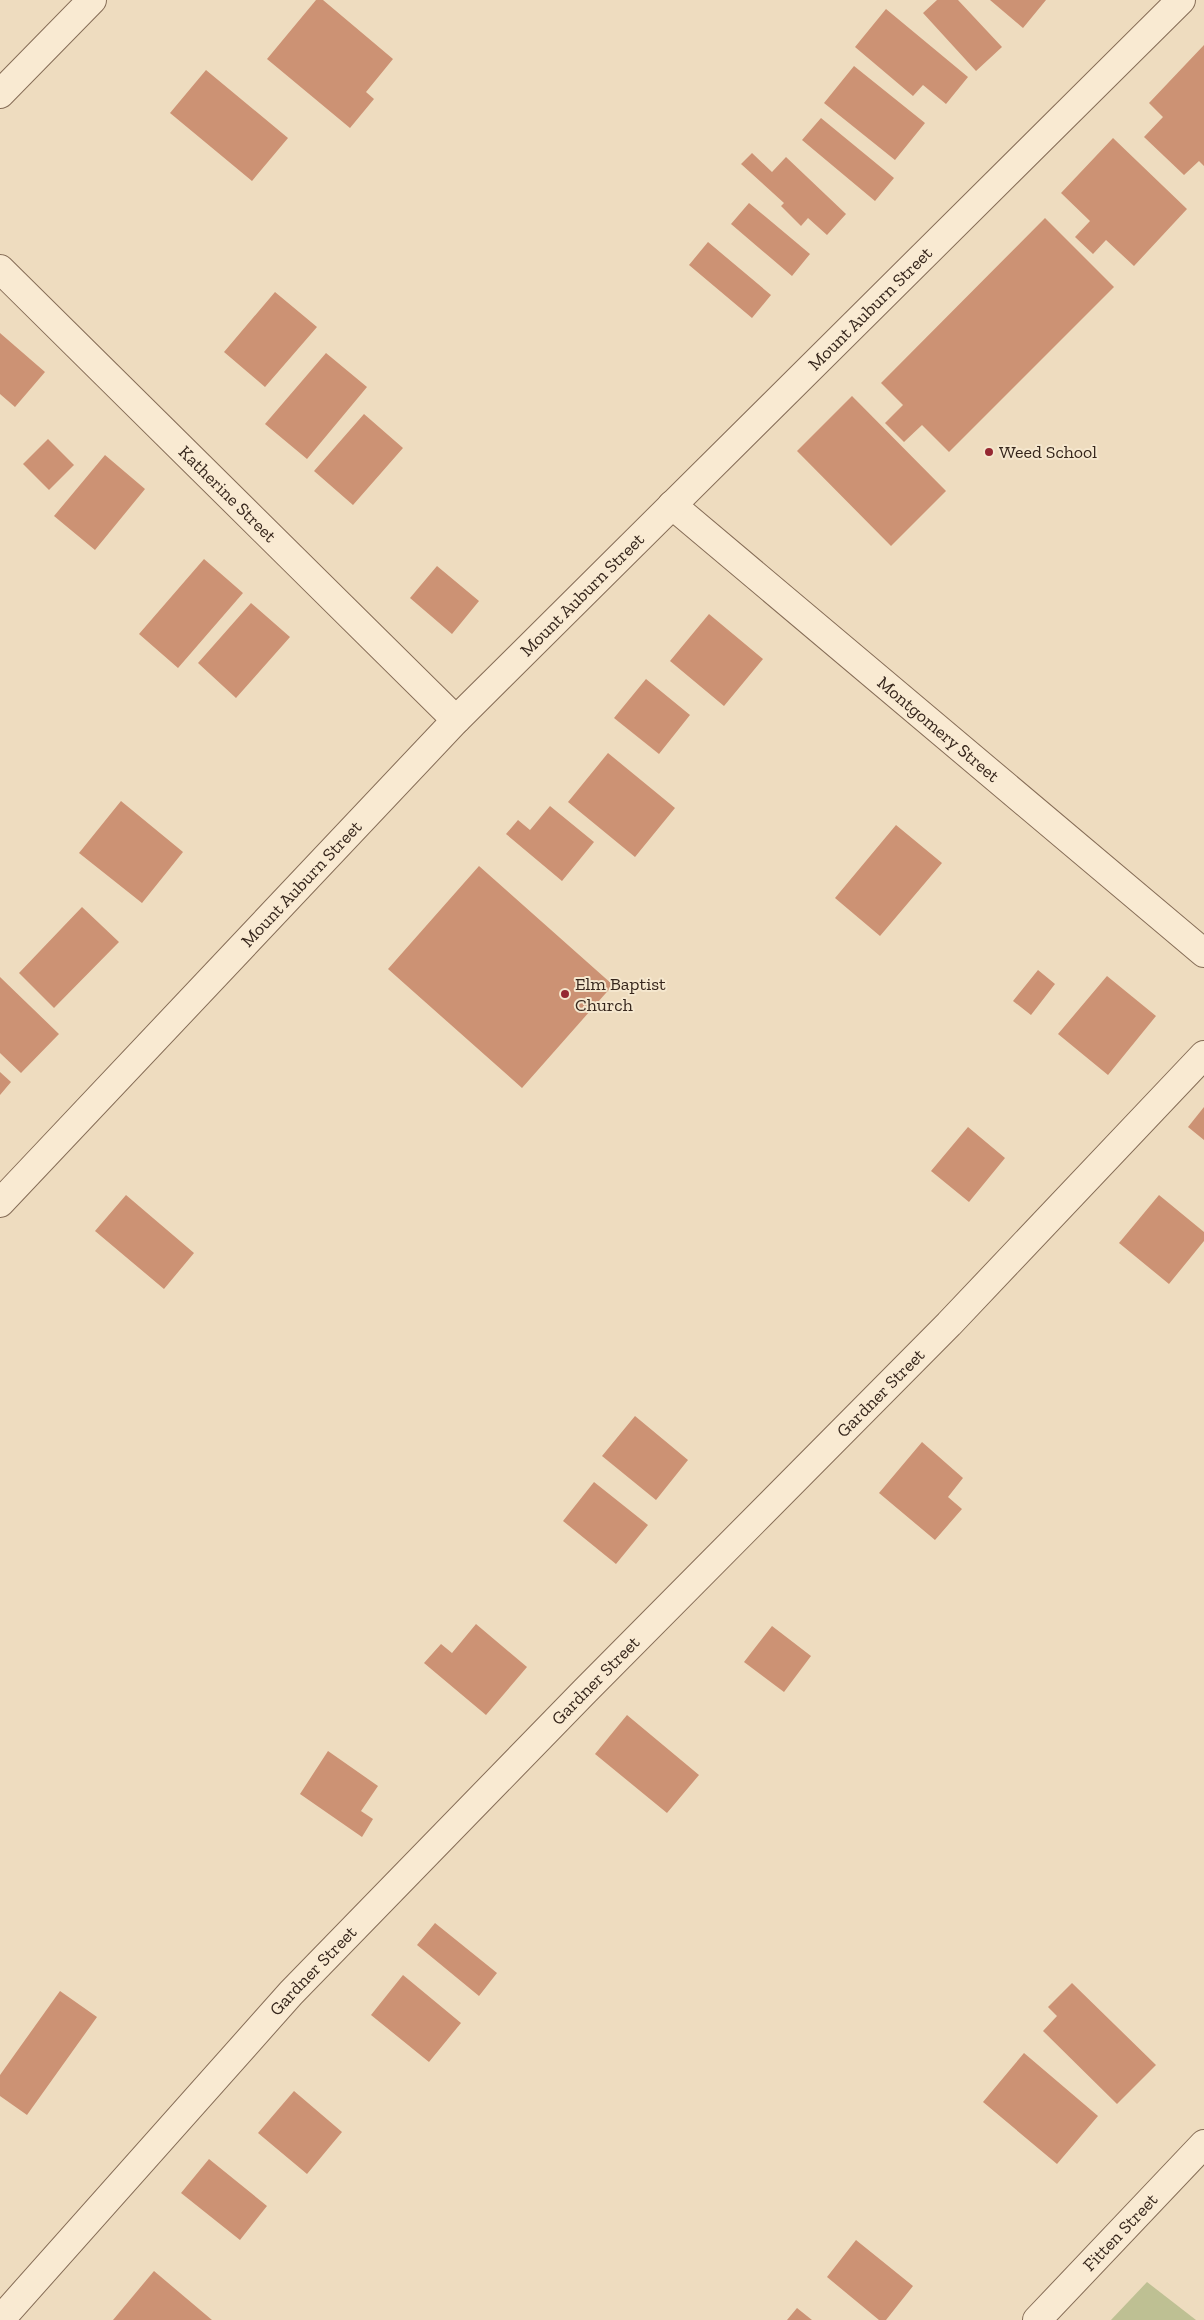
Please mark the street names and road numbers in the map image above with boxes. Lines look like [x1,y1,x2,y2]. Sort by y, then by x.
street label: Mount Auburn Street [804,242,937,375]
street label: Katherine Street [174,441,281,547]
street label: Mount Auburn Street [515,528,649,661]
street label: Montgomery Street [873,672,1004,787]
street label: Mount Auburn Street [236,816,367,952]
street label: Gardner Street [832,1344,930,1442]
street label: Gardner Street [547,1631,644,1730]
street label: Gardner Street [265,1921,361,2020]
street label: Fitten Street [1078,2189,1162,2276]

